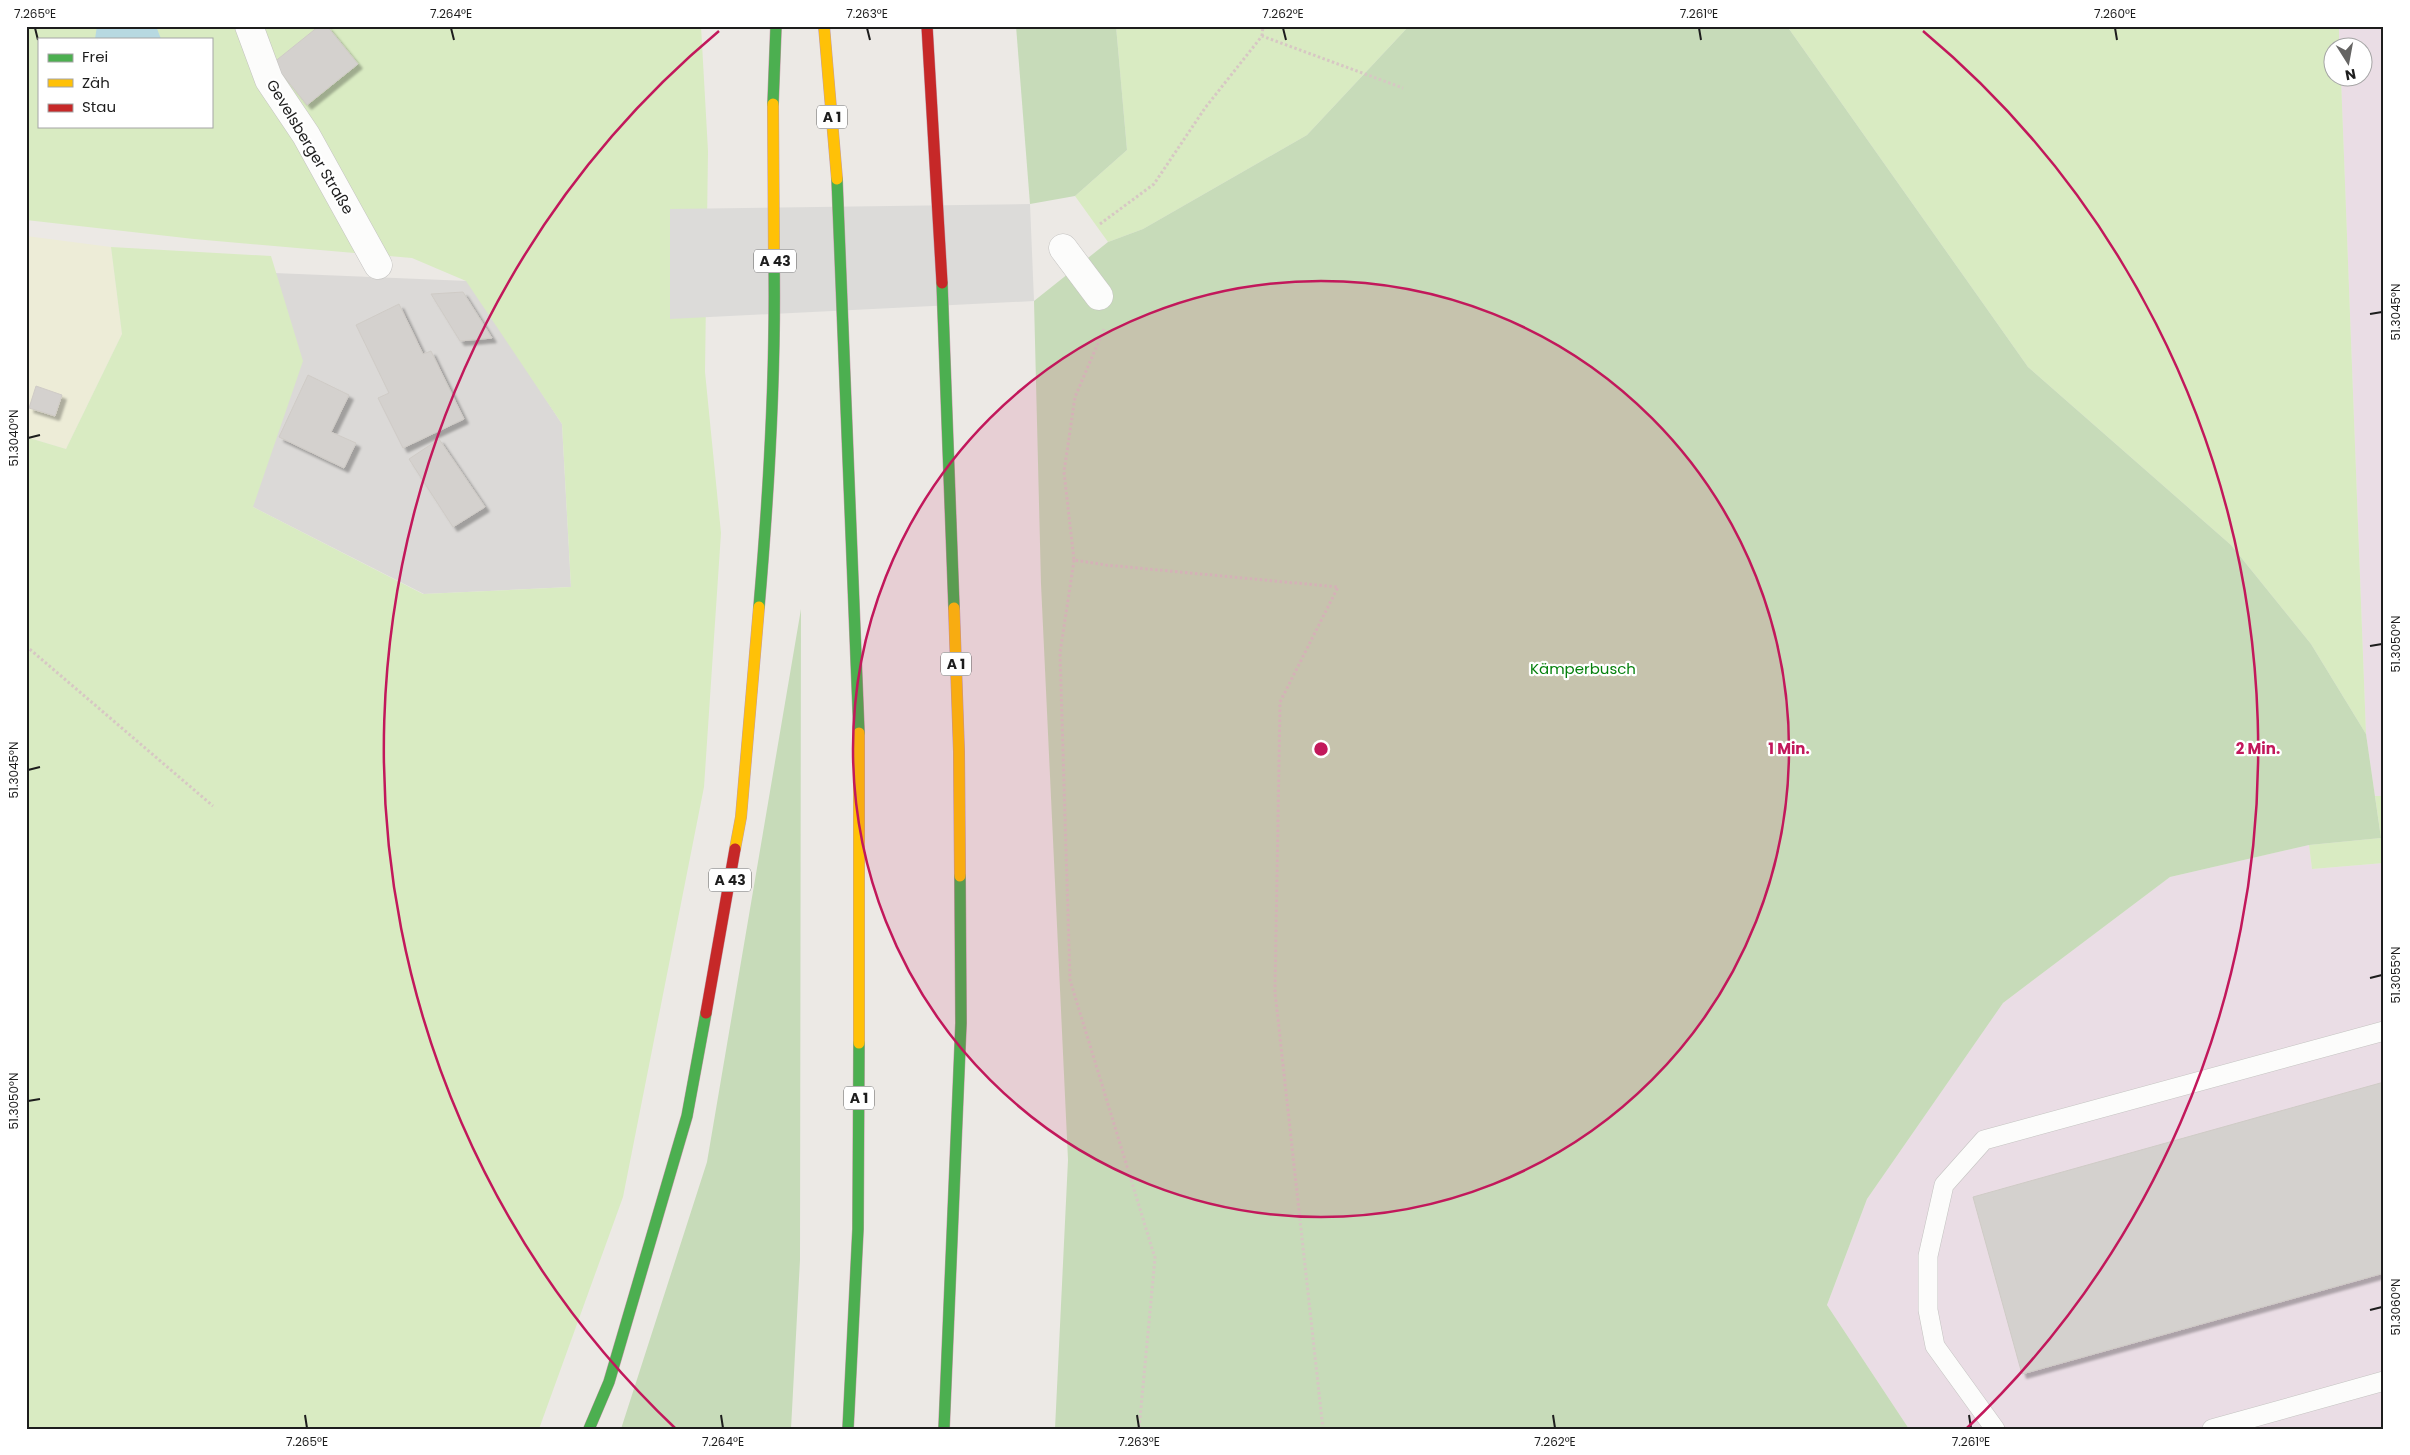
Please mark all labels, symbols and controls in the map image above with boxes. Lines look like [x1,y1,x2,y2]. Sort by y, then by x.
text: 7.265°E [14,5,56,22]
text: 7.264°E [430,5,472,22]
text: 7.263°E [846,5,888,22]
text: 7.262°E [1262,5,1304,22]
text: 7.261°E [1680,5,1718,22]
text: 7.260°E [2094,5,2136,22]
legend [38,38,212,128]
north arrow [2322,38,2372,88]
text: Frei [82,46,108,67]
text: N [2343,64,2358,86]
text: Zäh [82,72,110,93]
street label: Gevelsberger Straße [262,75,359,218]
text: Stau [82,96,116,117]
road number: A 1 [817,105,847,128]
road number: A 43 [754,250,796,272]
text: 51.3045°N [2387,284,2404,340]
text: 51.3040°N [5,410,22,466]
text: 51.3050°N [2387,616,2404,672]
road number: A 1 [941,652,971,676]
park label: Kämperbusch [1530,658,1636,679]
text: 1 Min. [1768,738,1810,759]
text: 2 Min. [2236,738,2280,759]
centre of rings [1312,740,1330,758]
text: 51.3045°N [5,742,22,798]
road number: A 43 [709,868,751,892]
text: 51.3055°N [2387,947,2404,1003]
text: 51.3050°N [5,1073,22,1129]
road number: A 1 [844,1086,874,1110]
text: 51.3060°N [2387,1278,2404,1336]
text: 7.265°E [286,1433,328,1450]
text: 7.264°E [702,1433,744,1450]
text: 7.263°E [1118,1433,1160,1450]
text: 7.262°E [1534,1433,1576,1450]
text: 7.261°E [1952,1433,1990,1450]

